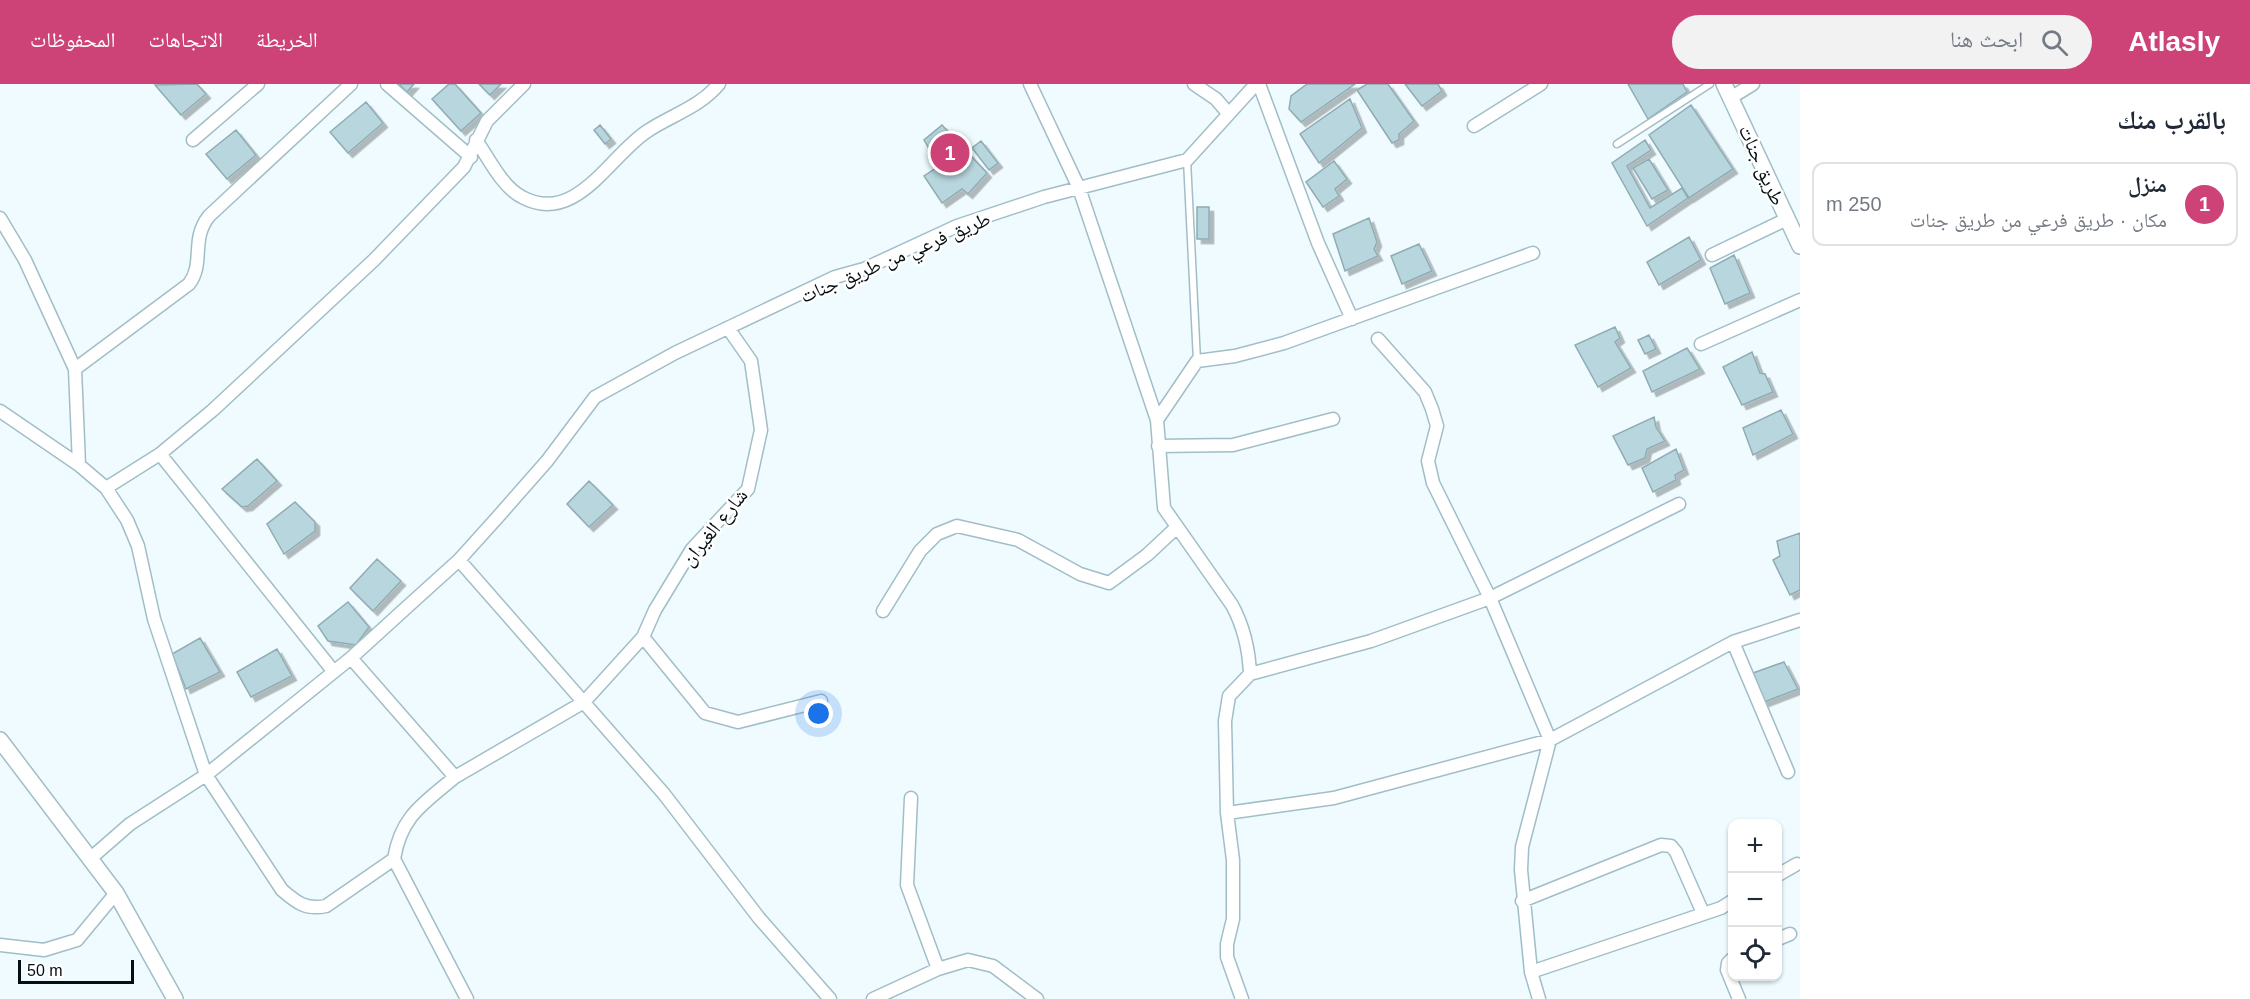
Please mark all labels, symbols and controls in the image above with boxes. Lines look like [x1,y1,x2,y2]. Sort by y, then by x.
search box [1672,15,2092,69]
icon: search [2038,26,2071,59]
text: Atlasly [2128,26,2220,57]
text: ابحث هنا [1950,27,2023,52]
text: المحفوظات [30,28,115,51]
text: الاتجاهات [148,28,223,51]
text: الخريطة [256,28,318,51]
text: بالقرب منك [2117,105,2226,135]
street label: طريق جنات [1734,121,1789,209]
pin: 1 [930,130,970,176]
text: منزل [2128,172,2167,197]
text: 250 m [1826,193,1882,215]
text: 1 [2199,193,2210,215]
street label: طريق فرعي من طريق جنات [797,207,995,312]
text: مكان · طريق فرعي من طريق جنات [1910,209,2167,231]
street label: شارع الغيران [676,484,753,571]
your location [804,699,833,728]
map controls [1728,819,1782,981]
button: + [1728,819,1782,873]
button: − [1728,873,1782,927]
button: locate [1728,927,1782,981]
scale bar [18,957,134,984]
text: 50 m [27,962,63,979]

